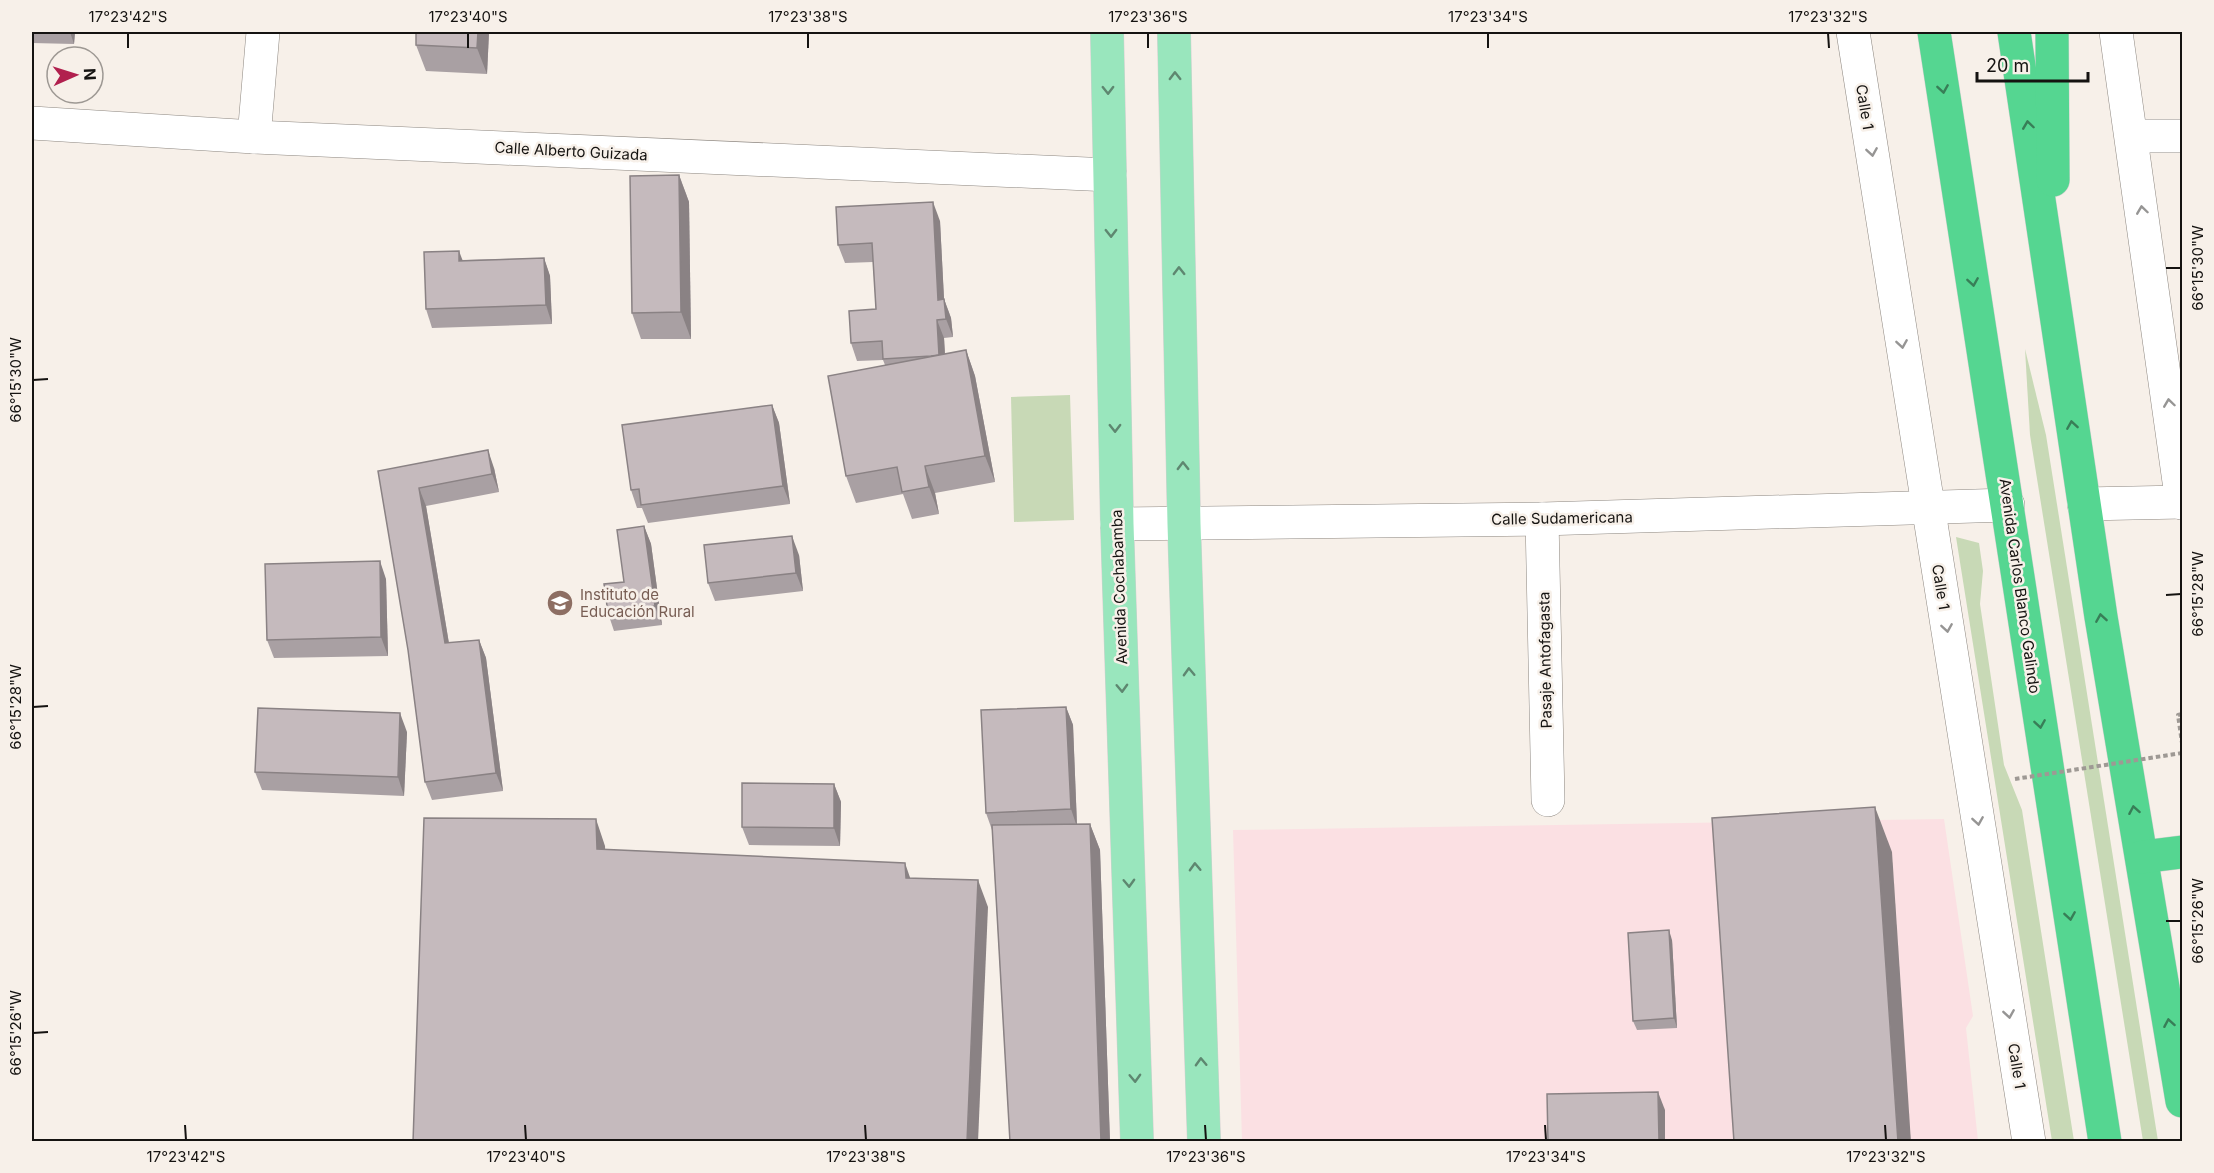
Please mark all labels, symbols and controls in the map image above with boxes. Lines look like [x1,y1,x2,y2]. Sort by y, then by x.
text: 17°23'42"S [89,7,167,26]
text: 17°23'40"S [428,7,508,26]
text: 17°23'38"S [768,7,848,26]
text: 17°23'36"S [1108,7,1188,26]
text: 17°23'34"S [1448,7,1528,26]
text: 17°23'32"S [1788,7,1868,26]
north arrow [45,45,105,105]
scale bar [1977,45,2088,83]
text: 20 m [1986,55,2029,76]
text: N [80,68,100,81]
one-way arrow [1169,72,1181,81]
street label: Calle 1 [1852,83,1878,131]
one-way arrow [1102,85,1115,94]
one-way arrow [1936,85,1948,94]
one-way arrow [2022,121,2034,130]
street label: Calle Alberto Guizada [494,137,648,165]
one-way arrow [1865,147,1877,156]
one-way arrow [2137,205,2149,214]
text: 66°15'30"W [2188,225,2207,311]
one-way arrow [1105,229,1117,238]
one-way arrow [1173,267,1185,276]
one-way arrow [1966,277,1979,287]
text: 66°15'30"W [6,337,25,423]
one-way arrow [1895,339,1908,349]
one-way arrow [2163,398,2175,408]
one-way arrow [2066,420,2078,429]
one-way arrow [1109,424,1121,433]
one-way arrow [1177,462,1189,471]
street label: Avenida Carlos Blanco Galindo [1995,477,2045,695]
street label: Calle Sudamericana [1491,507,1633,529]
street label: Avenida Cochabamba [1107,509,1131,665]
text: 66°15'28"W [2188,551,2207,637]
street label: Calle 1 [1928,563,1954,611]
place label: Instituto de Educación Rural [580,585,695,621]
school or university icon: Instituto de Educación Rural [545,588,575,618]
street label: Pasaje Antofagasta [1534,592,1556,728]
one-way arrow [2095,613,2108,623]
one-way arrow [1941,624,1953,633]
text: 66°15'28"W [6,664,25,750]
one-way arrow [1182,668,1195,677]
one-way arrow [1116,683,1128,692]
one-way arrow [2034,719,2046,728]
one-way arrow [2128,805,2140,814]
one-way arrow [1971,816,1984,826]
one-way arrow [1189,863,1201,872]
one-way arrow [1122,878,1135,887]
text: 66°15'26"W [2188,878,2207,964]
one-way arrow [2064,912,2076,921]
text: 66°15'26"W [6,990,25,1076]
one-way arrow [2002,1009,2014,1018]
one-way arrow [2164,1018,2176,1027]
street label: Calle 1 [2004,1042,2030,1090]
one-way arrow [1195,1058,1208,1067]
one-way arrow [1129,1073,1141,1082]
text: 17°23'42"S [147,1147,225,1166]
text: 17°23'40"S [486,1147,566,1166]
text: 17°23'38"S [826,1147,906,1166]
text: 17°23'36"S [1166,1147,1246,1166]
text: 17°23'34"S [1506,1147,1586,1166]
text: 17°23'32"S [1846,1147,1926,1166]

